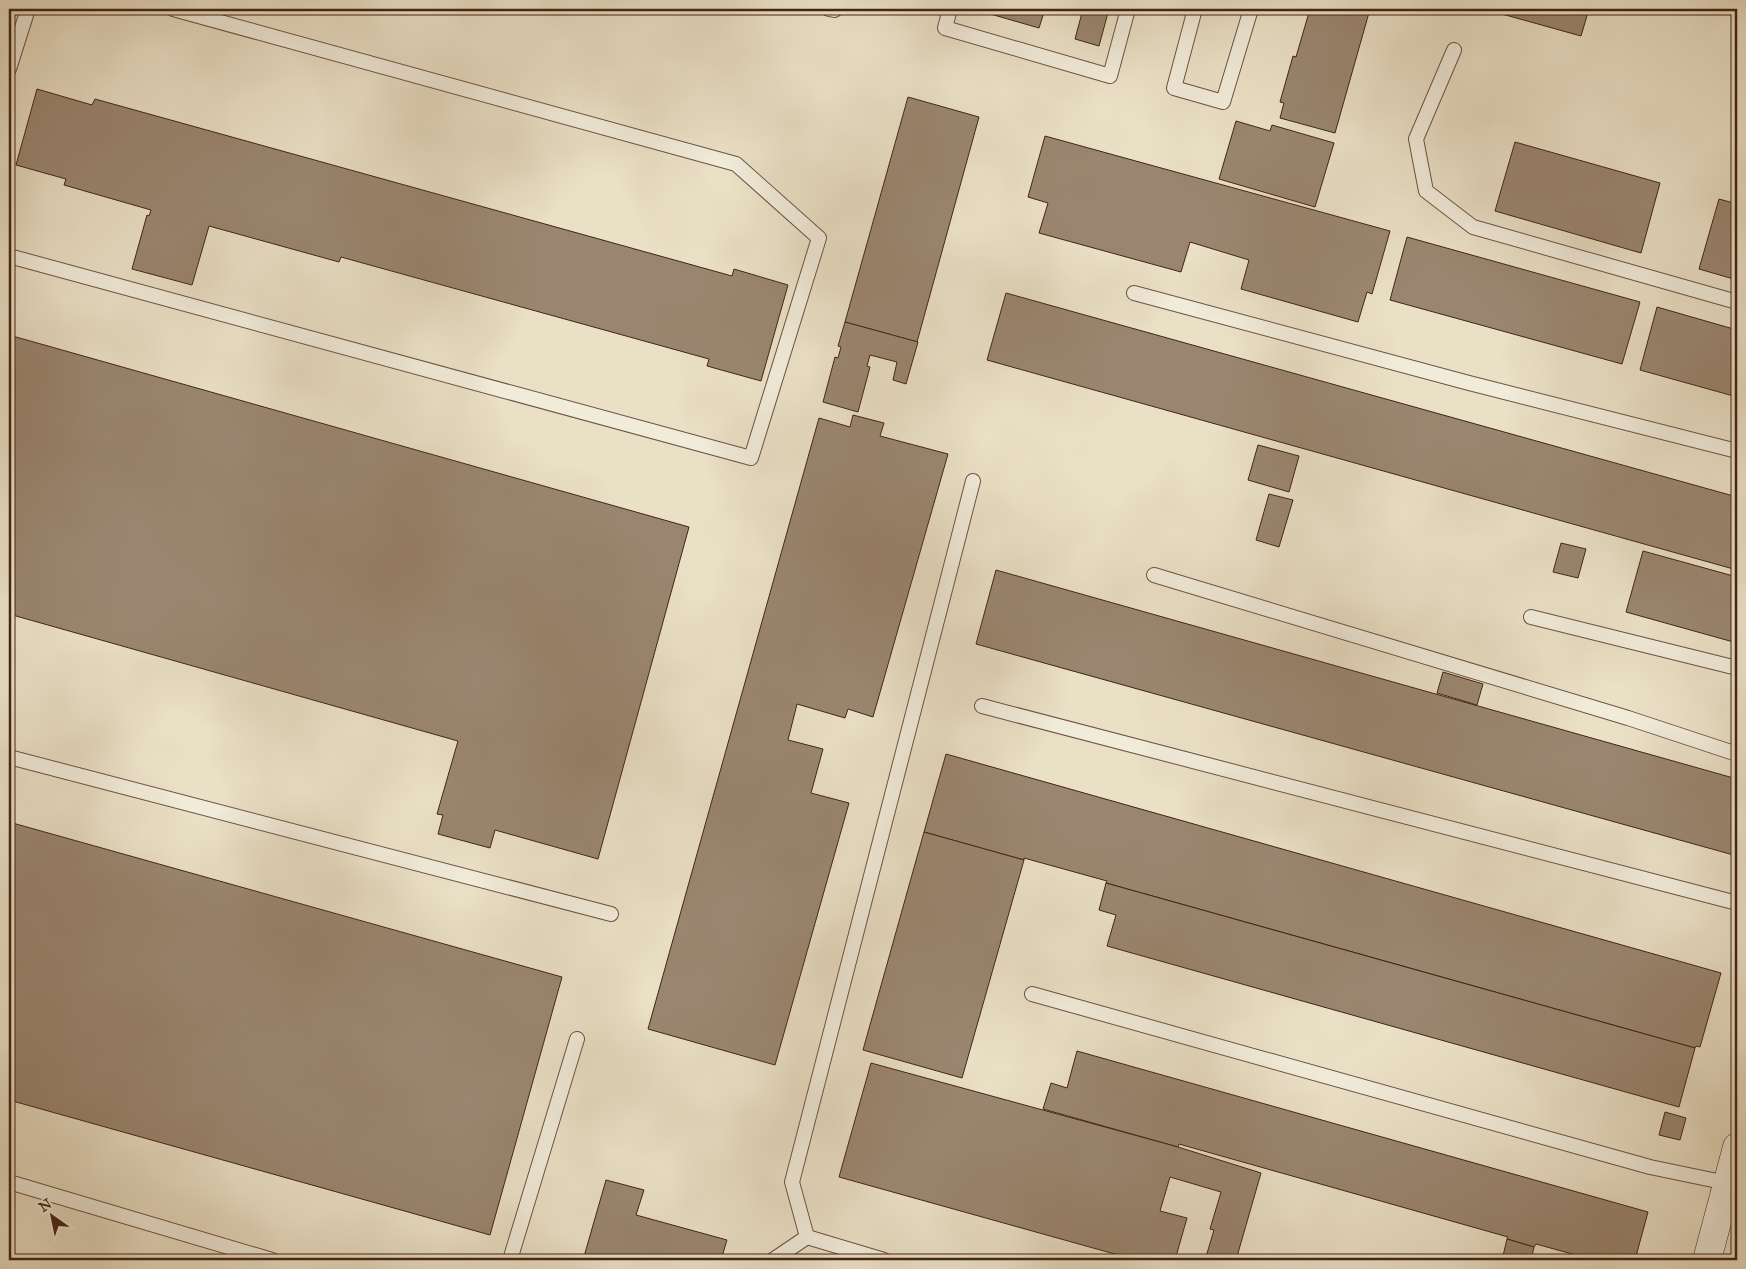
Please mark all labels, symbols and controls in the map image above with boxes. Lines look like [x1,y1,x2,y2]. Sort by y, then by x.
north arrow [28,1192,78,1242]
text: N [36,1195,55,1216]

